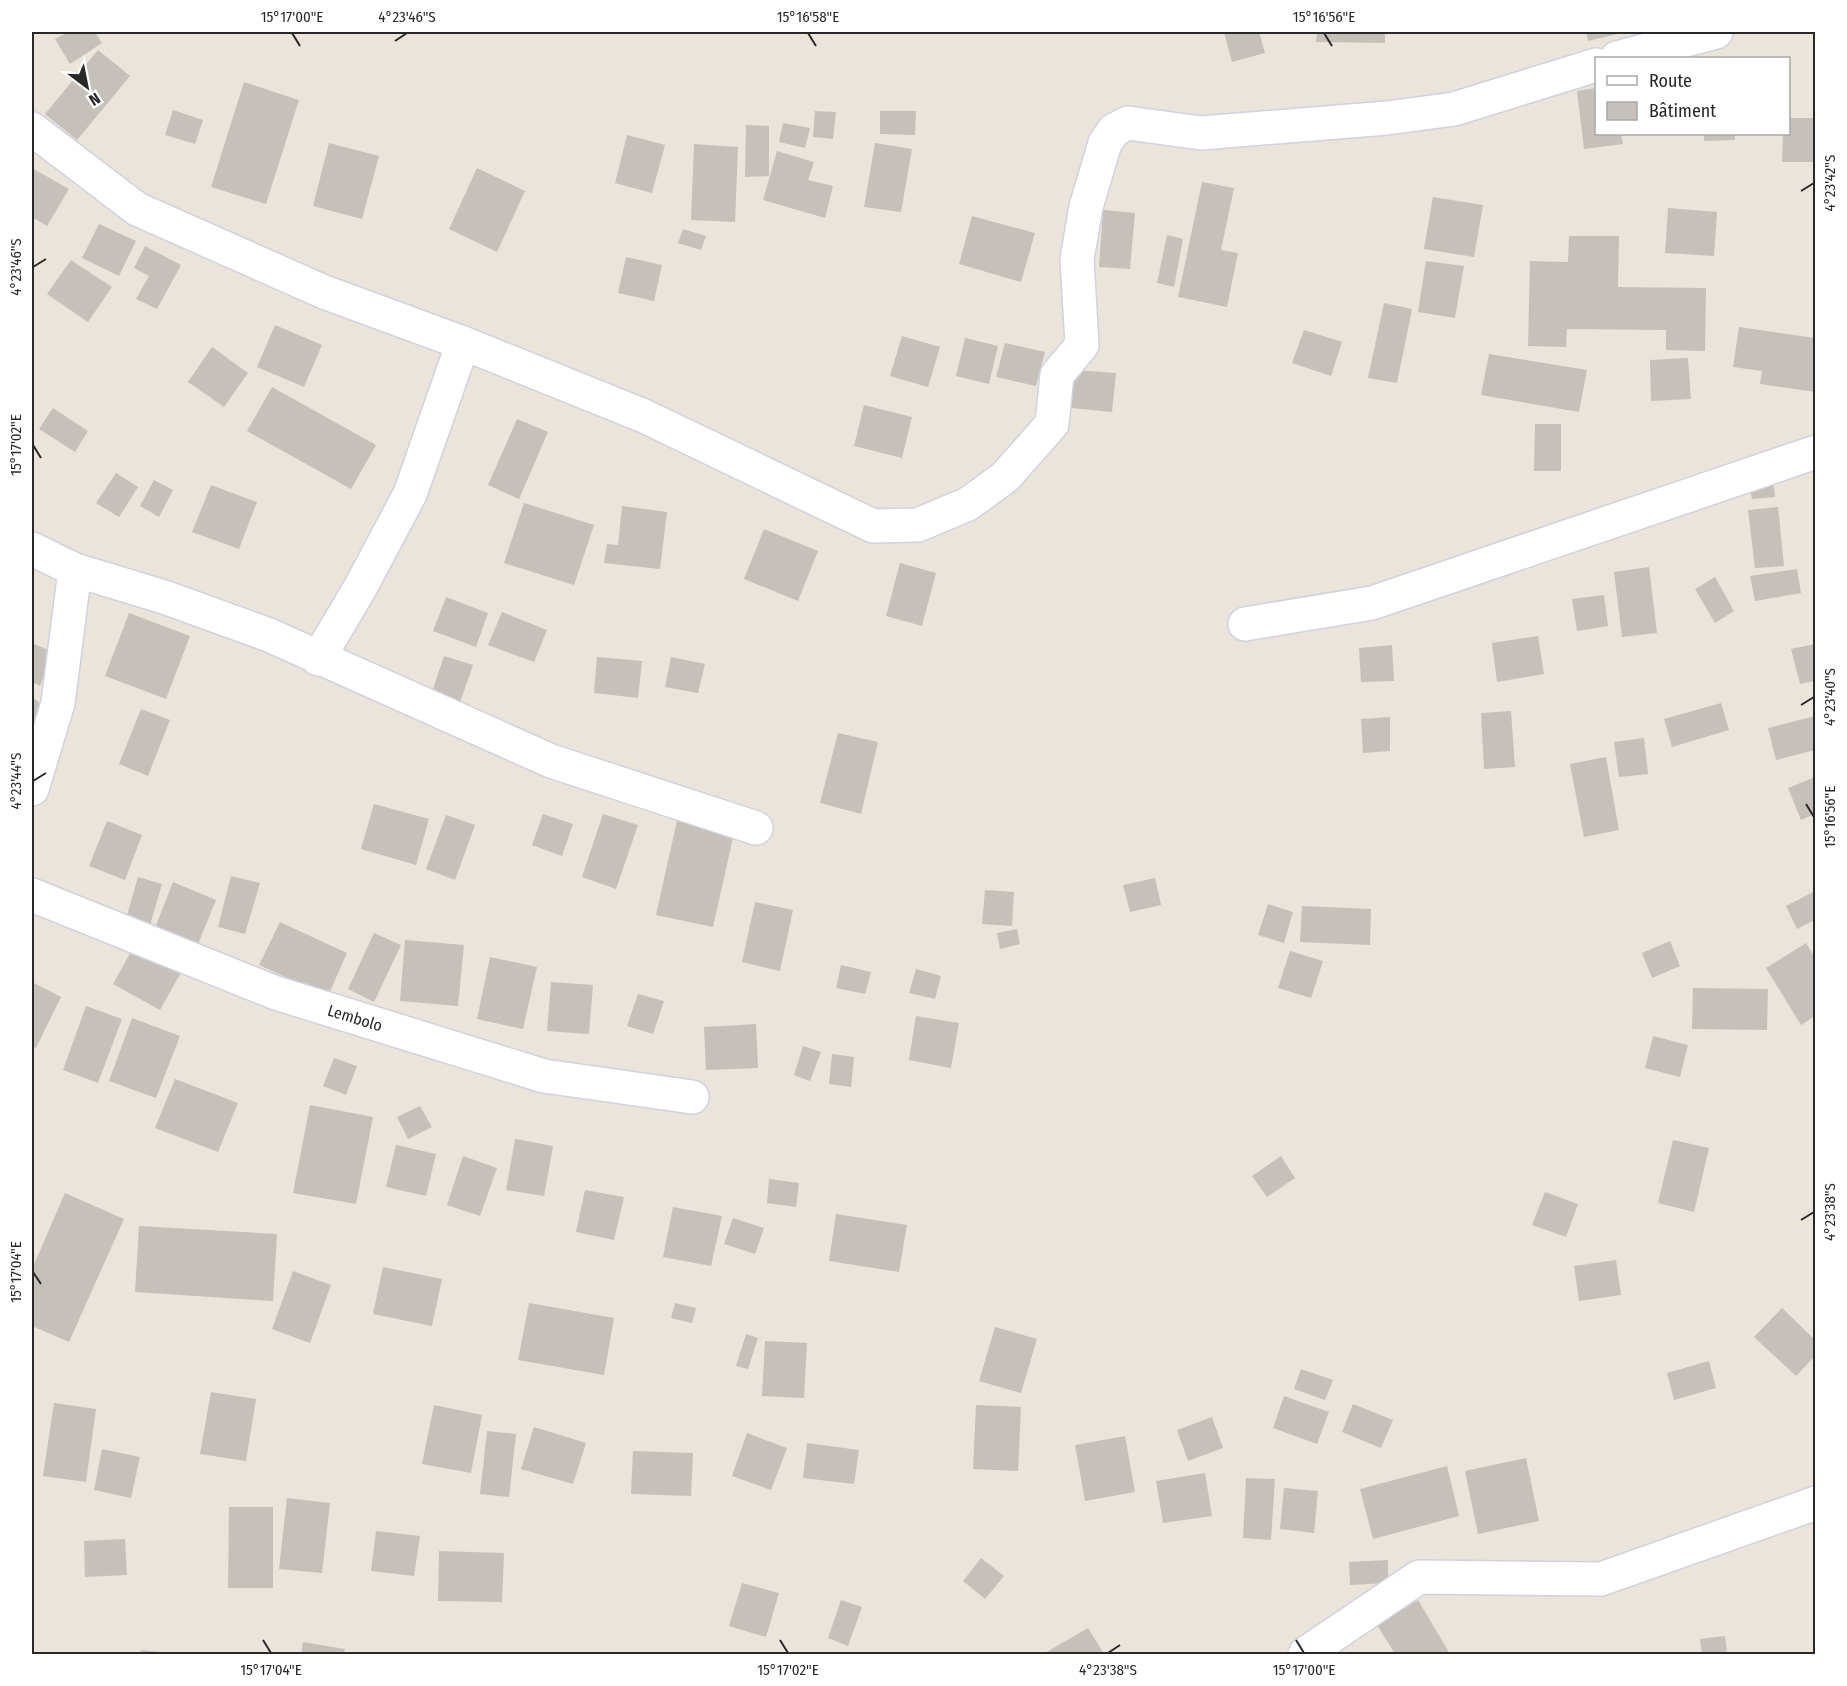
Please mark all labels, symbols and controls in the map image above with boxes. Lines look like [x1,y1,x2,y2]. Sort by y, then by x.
text: 15°17'00"E [261,8,323,26]
text: 4°23'46"S [378,8,436,26]
text: 15°16'58"E [777,8,839,26]
text: 15°16'56"E [1293,8,1355,26]
north arrow [57,57,117,117]
legend [1595,57,1790,135]
text: Route [1649,70,1692,92]
text: N [86,89,104,110]
text: Bâtiment [1649,100,1716,122]
text: 4°23'42"S [1821,155,1839,211]
text: 4°23'46"S [7,238,25,296]
text: 15°17'02"E [7,414,25,476]
text: 4°23'40"S [1821,668,1839,726]
text: 4°23'44"S [7,753,25,809]
text: 15°16'56"E [1821,786,1839,848]
street label: Lembolo [325,1001,385,1035]
text: 4°23'38"S [1821,1183,1839,1241]
text: 15°17'04"E [7,1241,25,1303]
text: 15°17'04"E [240,1661,302,1679]
text: 15°17'02"E [757,1661,819,1679]
text: 4°23'38"S [1079,1661,1137,1679]
text: 15°17'00"E [1273,1661,1335,1679]

